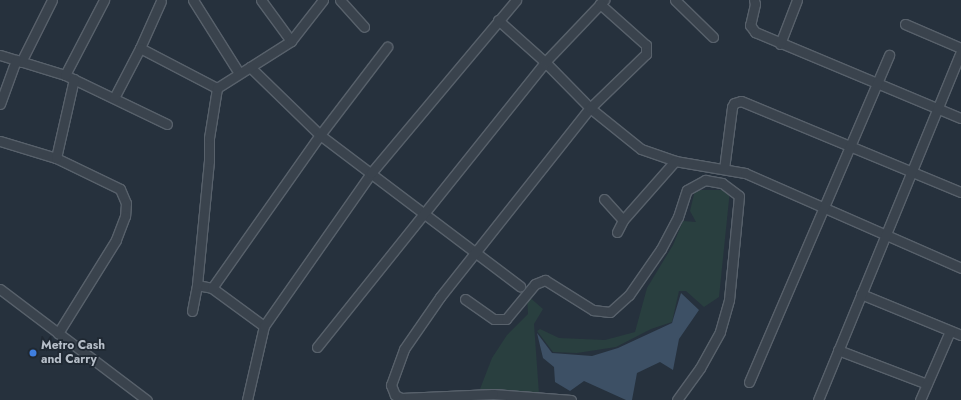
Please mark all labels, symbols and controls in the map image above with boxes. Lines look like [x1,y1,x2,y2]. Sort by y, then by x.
place label: Metro Cash and Carry [41,339,105,367]
marker: Metro Cash and Carry [28,348,38,358]

